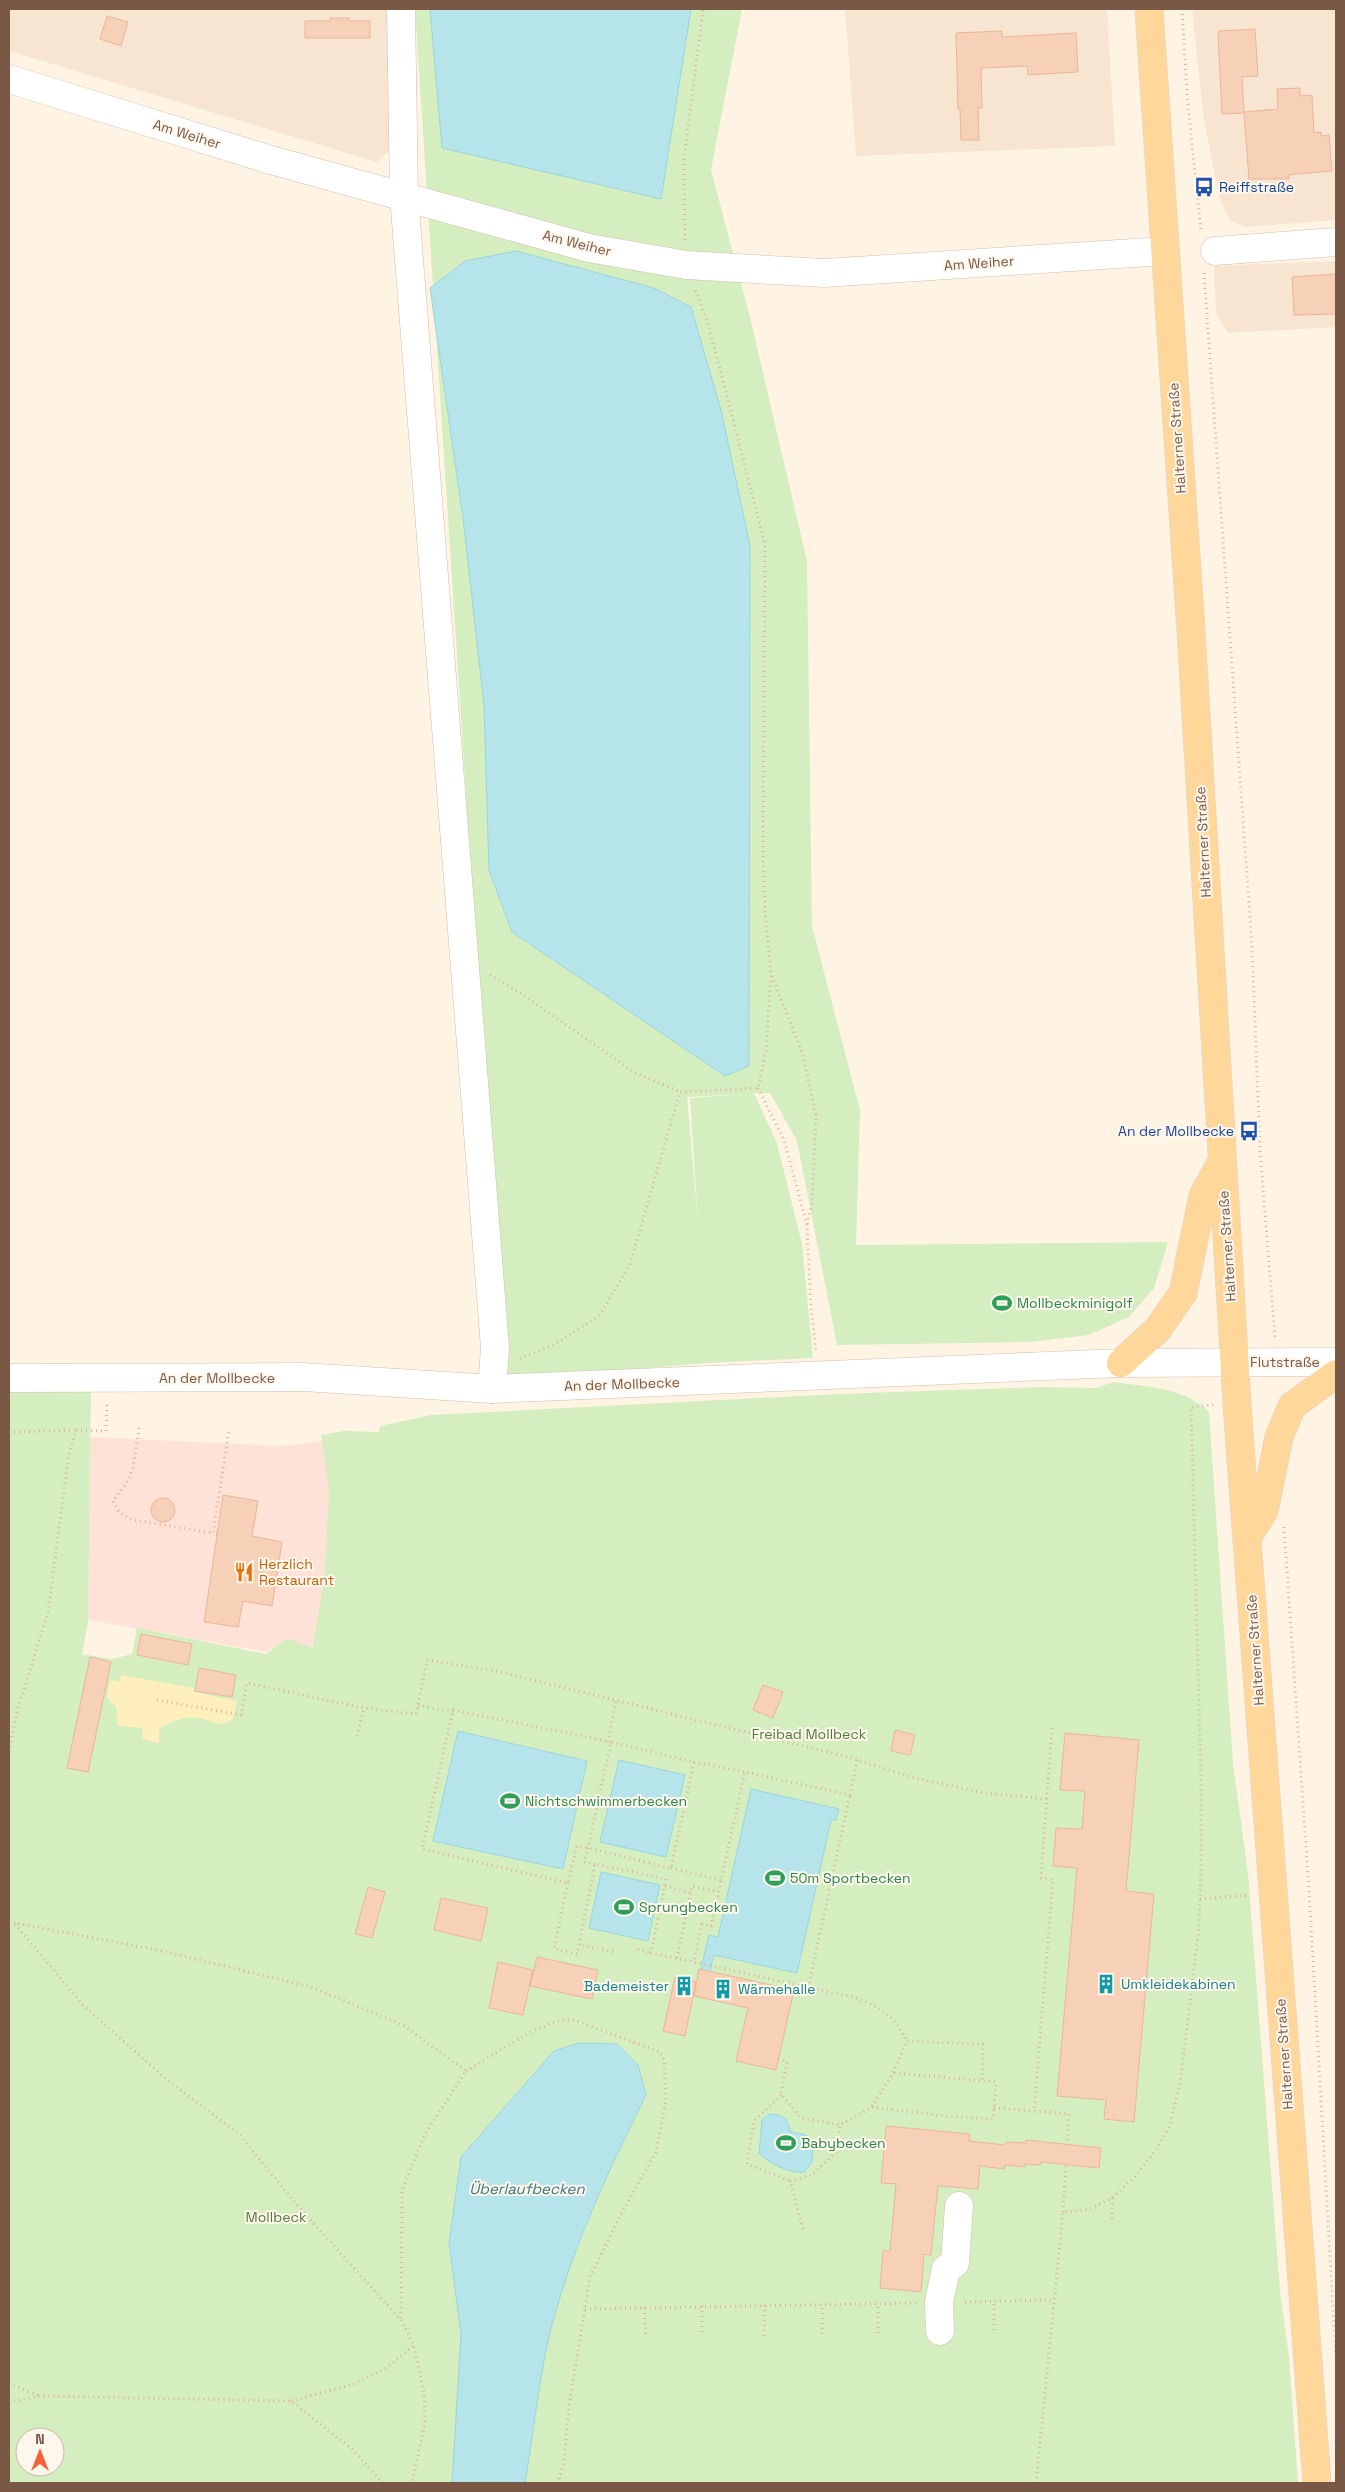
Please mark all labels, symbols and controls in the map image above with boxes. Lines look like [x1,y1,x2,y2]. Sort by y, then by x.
street label: Am Weiher [151,115,223,153]
bus stop icon: Reiffstraße [1193,176,1215,198]
place label: Reiffstraße [1219,178,1294,196]
street label: Am Weiher [541,226,613,260]
street label: Am Weiher [943,252,1015,274]
street label: Halterner Straße [1164,382,1190,494]
street label: Halterner Straße [1191,786,1215,898]
bus stop icon: An der Mollbecke [1238,1120,1260,1142]
place label: An der Mollbecke [1118,1122,1234,1140]
street label: Halterner Straße [1214,1190,1240,1302]
sports icon: Mollbeckminigolf [991,1292,1013,1314]
place label: Mollbeckminigolf [1017,1294,1133,1312]
street label: Flutstraße [1250,1353,1320,1371]
street label: An der Mollbecke [159,1369,275,1387]
street label: An der Mollbecke [564,1373,680,1395]
place label: Herzlich Restaurant [259,1555,334,1589]
restaurant icon: Herzlich Restaurant [233,1561,255,1583]
street label: Halterner Straße [1242,1594,1268,1706]
park label: Freibad Mollbeck [752,1725,867,1743]
sports icon: Nichtschwimmerbecken [499,1790,521,1812]
place label: Nichtschwimmerbecken [525,1792,687,1810]
sports icon: 50m Sportbecken [764,1867,786,1889]
place label: 50m Sportbecken [790,1869,911,1887]
sports icon: Sprungbecken [613,1896,635,1918]
place label: Sprungbecken [639,1898,738,1916]
building icon: Umkleidekabinen [1095,1973,1117,1995]
building icon: Bademeister [673,1975,695,1997]
place label: Umkleidekabinen [1121,1975,1236,1993]
place label: Bademeister [584,1977,669,1995]
building icon: Wärmehalle [712,1978,734,2000]
place label: Wärmehalle [738,1980,816,1998]
street label: Halterner Straße [1271,1998,1297,2110]
sports icon: Babybecken [775,2132,797,2154]
place label: Babybecken [801,2134,886,2152]
water label: Überlaufbecken [469,2179,585,2198]
park label: Mollbeck [246,2208,307,2226]
north arrow [15,2427,65,2477]
text: N [35,2430,45,2448]

